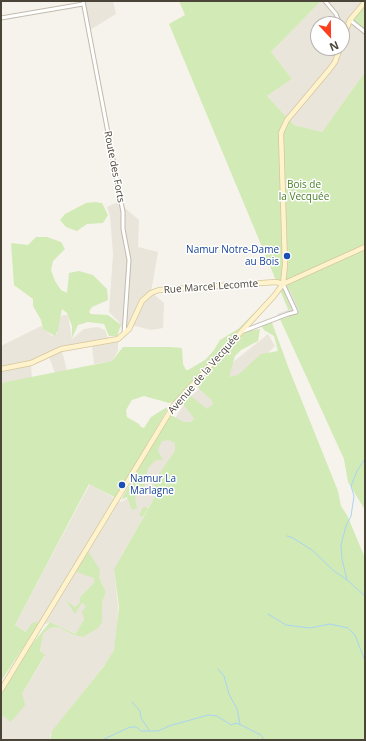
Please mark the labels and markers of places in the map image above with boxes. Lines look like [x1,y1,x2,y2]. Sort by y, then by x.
place label: Namur Notre-Dame au Bois [186,244,279,268]
marker: Namur Notre-Dame au Bois [282,251,292,261]
place label: Namur La Marlagne [130,473,176,496]
marker: Namur La Marlagne [117,480,127,490]

